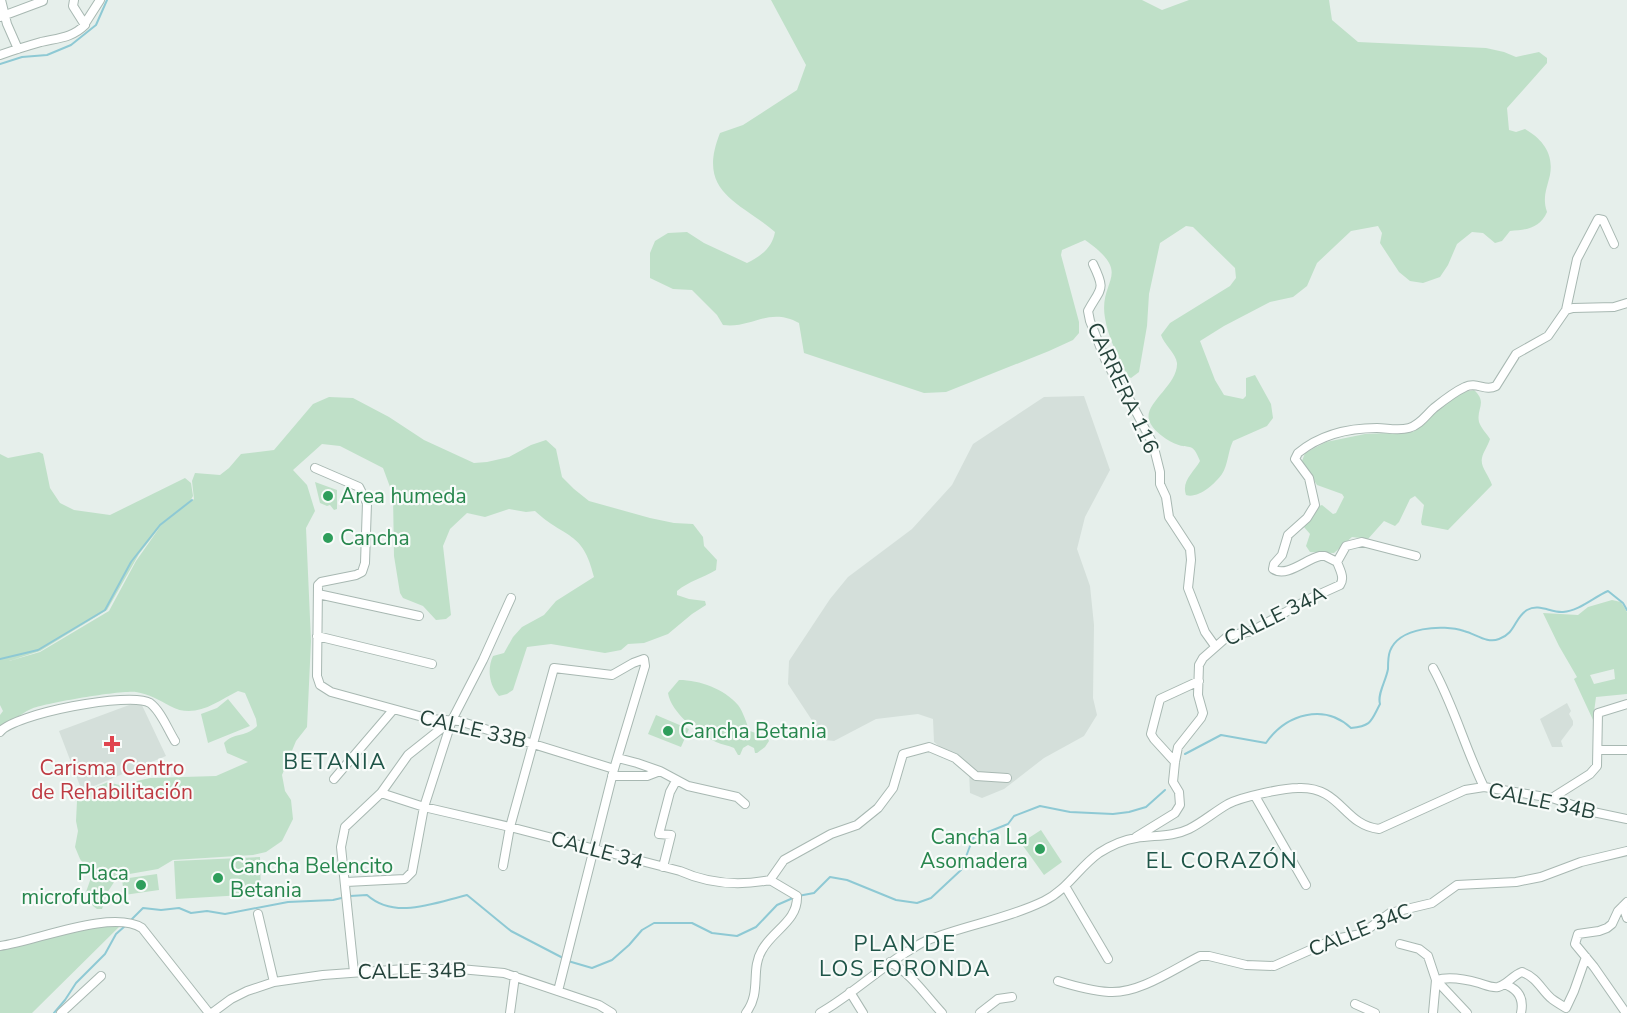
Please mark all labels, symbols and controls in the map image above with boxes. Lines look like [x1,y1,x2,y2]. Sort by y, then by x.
street label: CARRERA 116 [1080,318,1166,458]
place label: Area humeda [340,482,467,510]
marker: Area humeda [321,489,335,503]
place label: Cancha [340,524,410,552]
marker: Cancha [321,531,335,545]
street label: CALLE 34A [1219,579,1331,653]
street label: CALLE 33B [417,703,529,755]
place label: Cancha Betania [680,717,827,745]
marker: Cancha Betania [661,724,675,738]
marker: Carisma Centro de Rehabilitación [103,735,121,753]
district label: BETANIA [283,747,387,777]
place label: Carisma Centro de Rehabilitación [31,754,193,806]
street label: CALLE 34B [1486,776,1598,826]
place label: Cancha La Asomadera [920,823,1028,875]
street label: CALLE 34 [548,824,646,876]
marker: Cancha La Asomadera [1033,842,1047,856]
district label: EL CORAZÓN [1146,846,1298,876]
place label: Cancha Belencito Betania [230,852,393,904]
place label: Placa microfutbol [21,859,130,911]
marker: Cancha Belencito Betania [211,871,225,885]
marker: Placa microfutbol [134,878,148,892]
street label: CALLE 34C [1304,897,1416,963]
district label: PLAN DE LOS FORONDA [819,929,991,984]
street label: CALLE 34B [357,956,467,986]

